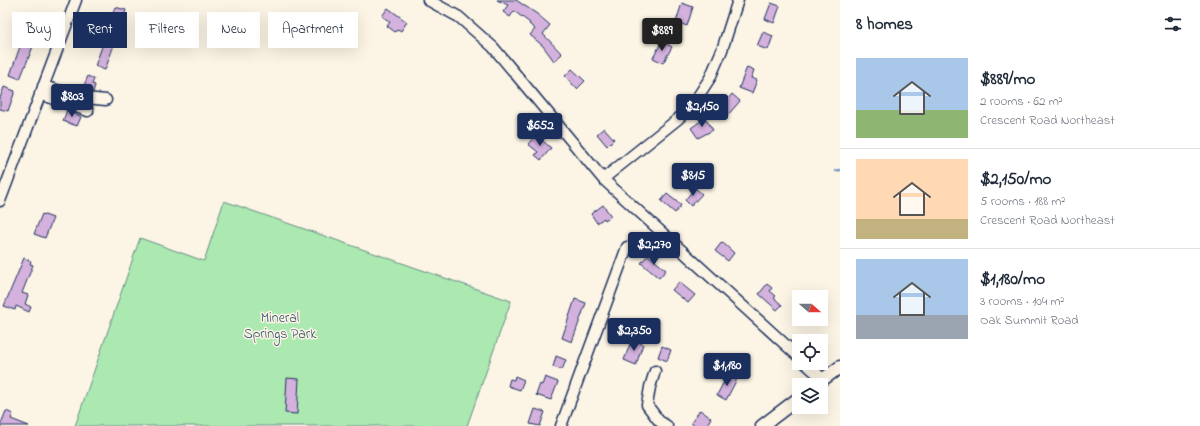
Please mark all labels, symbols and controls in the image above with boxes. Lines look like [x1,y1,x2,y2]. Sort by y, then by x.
chip: Buy [12,12,65,48]
chip: Rent [73,12,127,48]
chip: Filters [135,12,199,48]
chip: New [207,12,260,48]
chip: Apartment [268,12,358,48]
text: 8 homes [856,12,913,37]
icon: filters [1162,13,1184,35]
pin: $889 [638,18,686,52]
text: $889 [651,21,673,40]
text: $889/mo [980,67,1035,92]
icon: home [888,74,936,122]
pin: $803 [48,84,96,118]
text: $803 [60,87,84,106]
text: 2 rooms · 62 m² [980,92,1063,111]
pin: $2,150 [669,94,735,128]
text: $2,150 [685,97,719,116]
text: Crescent Road Northeast [980,111,1115,130]
pin: $652 [516,113,564,147]
text: $652 [526,116,554,135]
pin: $815 [669,163,717,197]
text: $815 [681,166,705,185]
text: $2,150/mo [980,167,1051,192]
icon: home [888,175,936,223]
text: 5 rooms · 188 m² [980,192,1065,211]
text: Crescent Road Northeast [980,211,1115,230]
pin: $2,270 [621,232,687,266]
text: $2,270 [637,235,671,254]
text: $1,180/mo [980,267,1045,292]
icon: home [888,275,936,323]
north arrow [792,290,828,326]
map controls [792,290,828,414]
text: 3 rooms · 104 m² [980,292,1064,311]
park label: Mineral Springs Park [244,308,317,346]
text: Oak Summit Road [980,311,1079,330]
pin: $2,350 [601,318,667,352]
text: $2,350 [617,321,651,340]
button: locate [792,334,828,370]
pin: $1,180 [694,353,760,387]
text: $1,180 [713,356,741,375]
button: layers [792,378,828,414]

